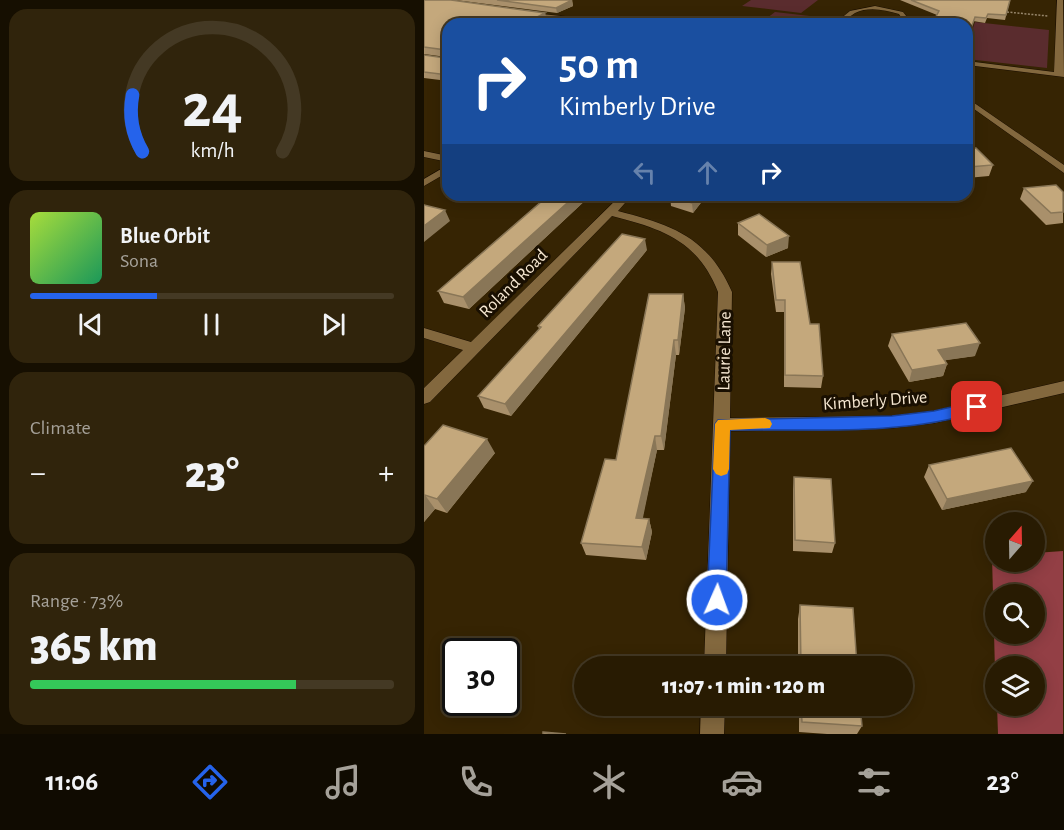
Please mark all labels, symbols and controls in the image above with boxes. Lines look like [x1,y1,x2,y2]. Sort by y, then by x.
icon: right [460,42,538,120]
text: 50 m [559,44,639,86]
text: 24 [182,76,242,138]
text: Kimberly Drive [559,93,716,120]
text: km/h [190,141,234,162]
icon: left [628,156,661,189]
icon: ahead [691,156,724,189]
icon: right [754,156,787,189]
text: Blue Orbit [120,225,210,247]
street label: Roland Road [476,246,551,321]
text: Sona [120,251,158,271]
icon: previous [74,308,107,341]
icon: pause [195,308,228,341]
icon: next [317,308,350,341]
street label: Laurie Lane [715,311,735,391]
pin [951,381,1002,432]
street label: Kimberly Drive [822,388,928,414]
icon: arrive [960,390,993,423]
text: Climate [30,418,91,438]
text: 23° [185,451,239,496]
text: − [30,457,46,490]
text: + [378,457,394,490]
north arrow [985,512,1045,572]
map controls [985,512,1045,716]
position arrow [685,568,749,632]
button: search [985,584,1045,644]
text: Range · 73% [30,591,123,611]
text: 365 km [30,624,158,669]
speed limit sign: 30 [442,638,520,716]
button: layers [985,656,1045,716]
text: 11:07 · 1 min · 120 m [662,675,825,697]
icon: directions [189,761,231,803]
icon: music [322,761,364,803]
icon: phone [455,761,497,803]
icon: climate [588,761,630,803]
icon: car [721,761,763,803]
icon: filters [853,761,895,803]
text: 11:06 [45,768,98,795]
text: 23° [986,768,1019,795]

